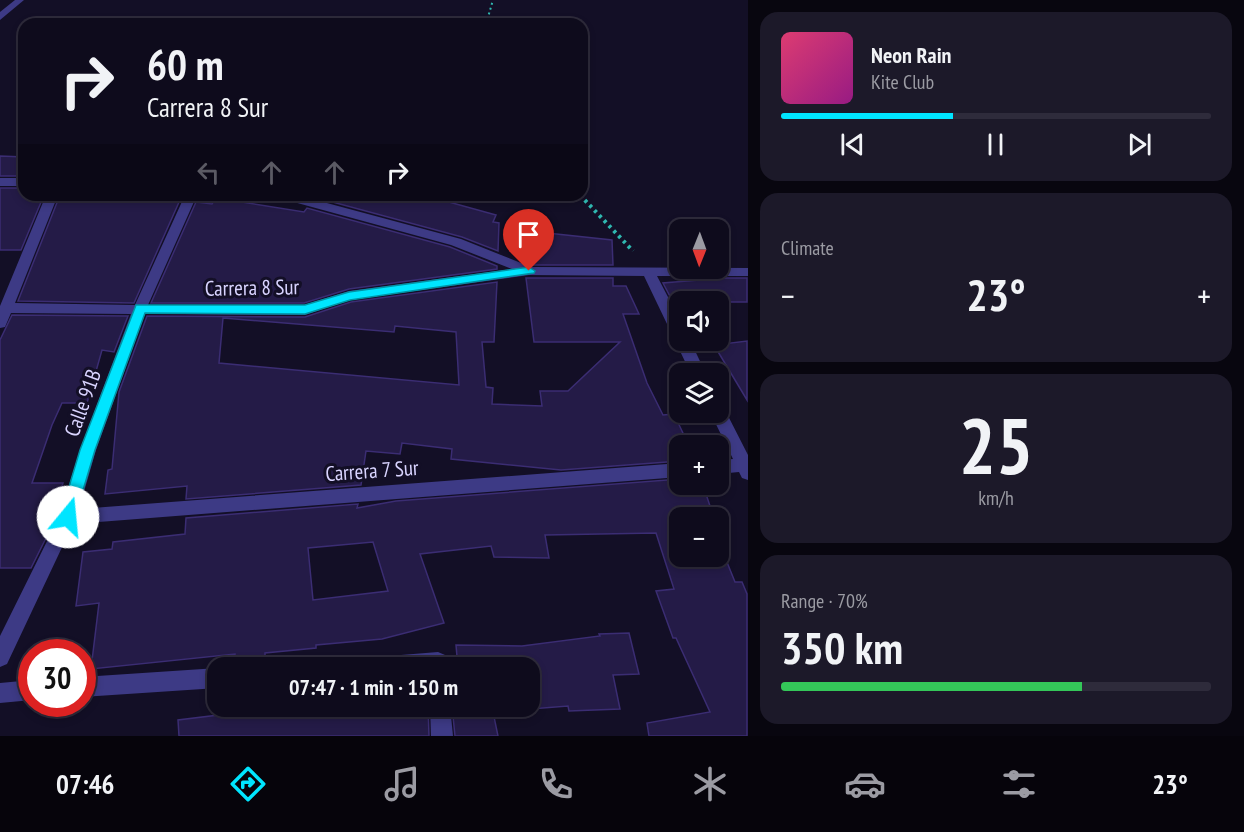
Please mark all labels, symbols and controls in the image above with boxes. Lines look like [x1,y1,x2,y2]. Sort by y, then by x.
text: 60 m [147,37,224,92]
text: Neon Rain [871,41,951,69]
icon: right [48,42,126,120]
text: Kite Club [871,69,934,95]
text: Carrera 8 Sur [147,90,268,124]
icon: previous [836,128,869,161]
icon: pause [979,128,1012,161]
icon: next [1123,128,1156,161]
icon: left [192,156,225,189]
icon: ahead [255,156,288,189]
icon: ahead [318,156,351,189]
icon: right [381,156,414,189]
pin [503,209,554,271]
icon: arrive [512,218,545,251]
north arrow [669,219,729,279]
map controls [669,219,729,567]
text: Climate [781,235,834,261]
text: 23° [966,265,1026,323]
street label: Carrera 8 Sur [205,273,300,302]
text: − [781,274,795,317]
text: + [1197,274,1211,317]
button: sound [669,291,729,351]
button: layers [669,363,729,423]
street label: Calle 91B [58,366,107,440]
text: 25 [959,395,1033,496]
button: + [669,435,729,495]
street label: Carrera 7 Sur [324,454,420,487]
position arrow [36,485,100,549]
text: km/h [978,485,1014,511]
button: − [669,507,729,567]
text: Range · 70% [781,588,868,614]
text: 350 km [781,618,903,676]
speed limit sign: 30 [18,639,96,717]
text: 07:47 · 1 min · 150 m [289,673,458,701]
icon: directions [227,763,269,805]
icon: music [381,763,423,805]
icon: phone [535,763,577,805]
icon: climate [689,763,731,805]
icon: car [844,763,886,805]
icon: filters [998,763,1040,805]
text: 07:46 [56,767,115,801]
text: 23° [1152,767,1188,801]

